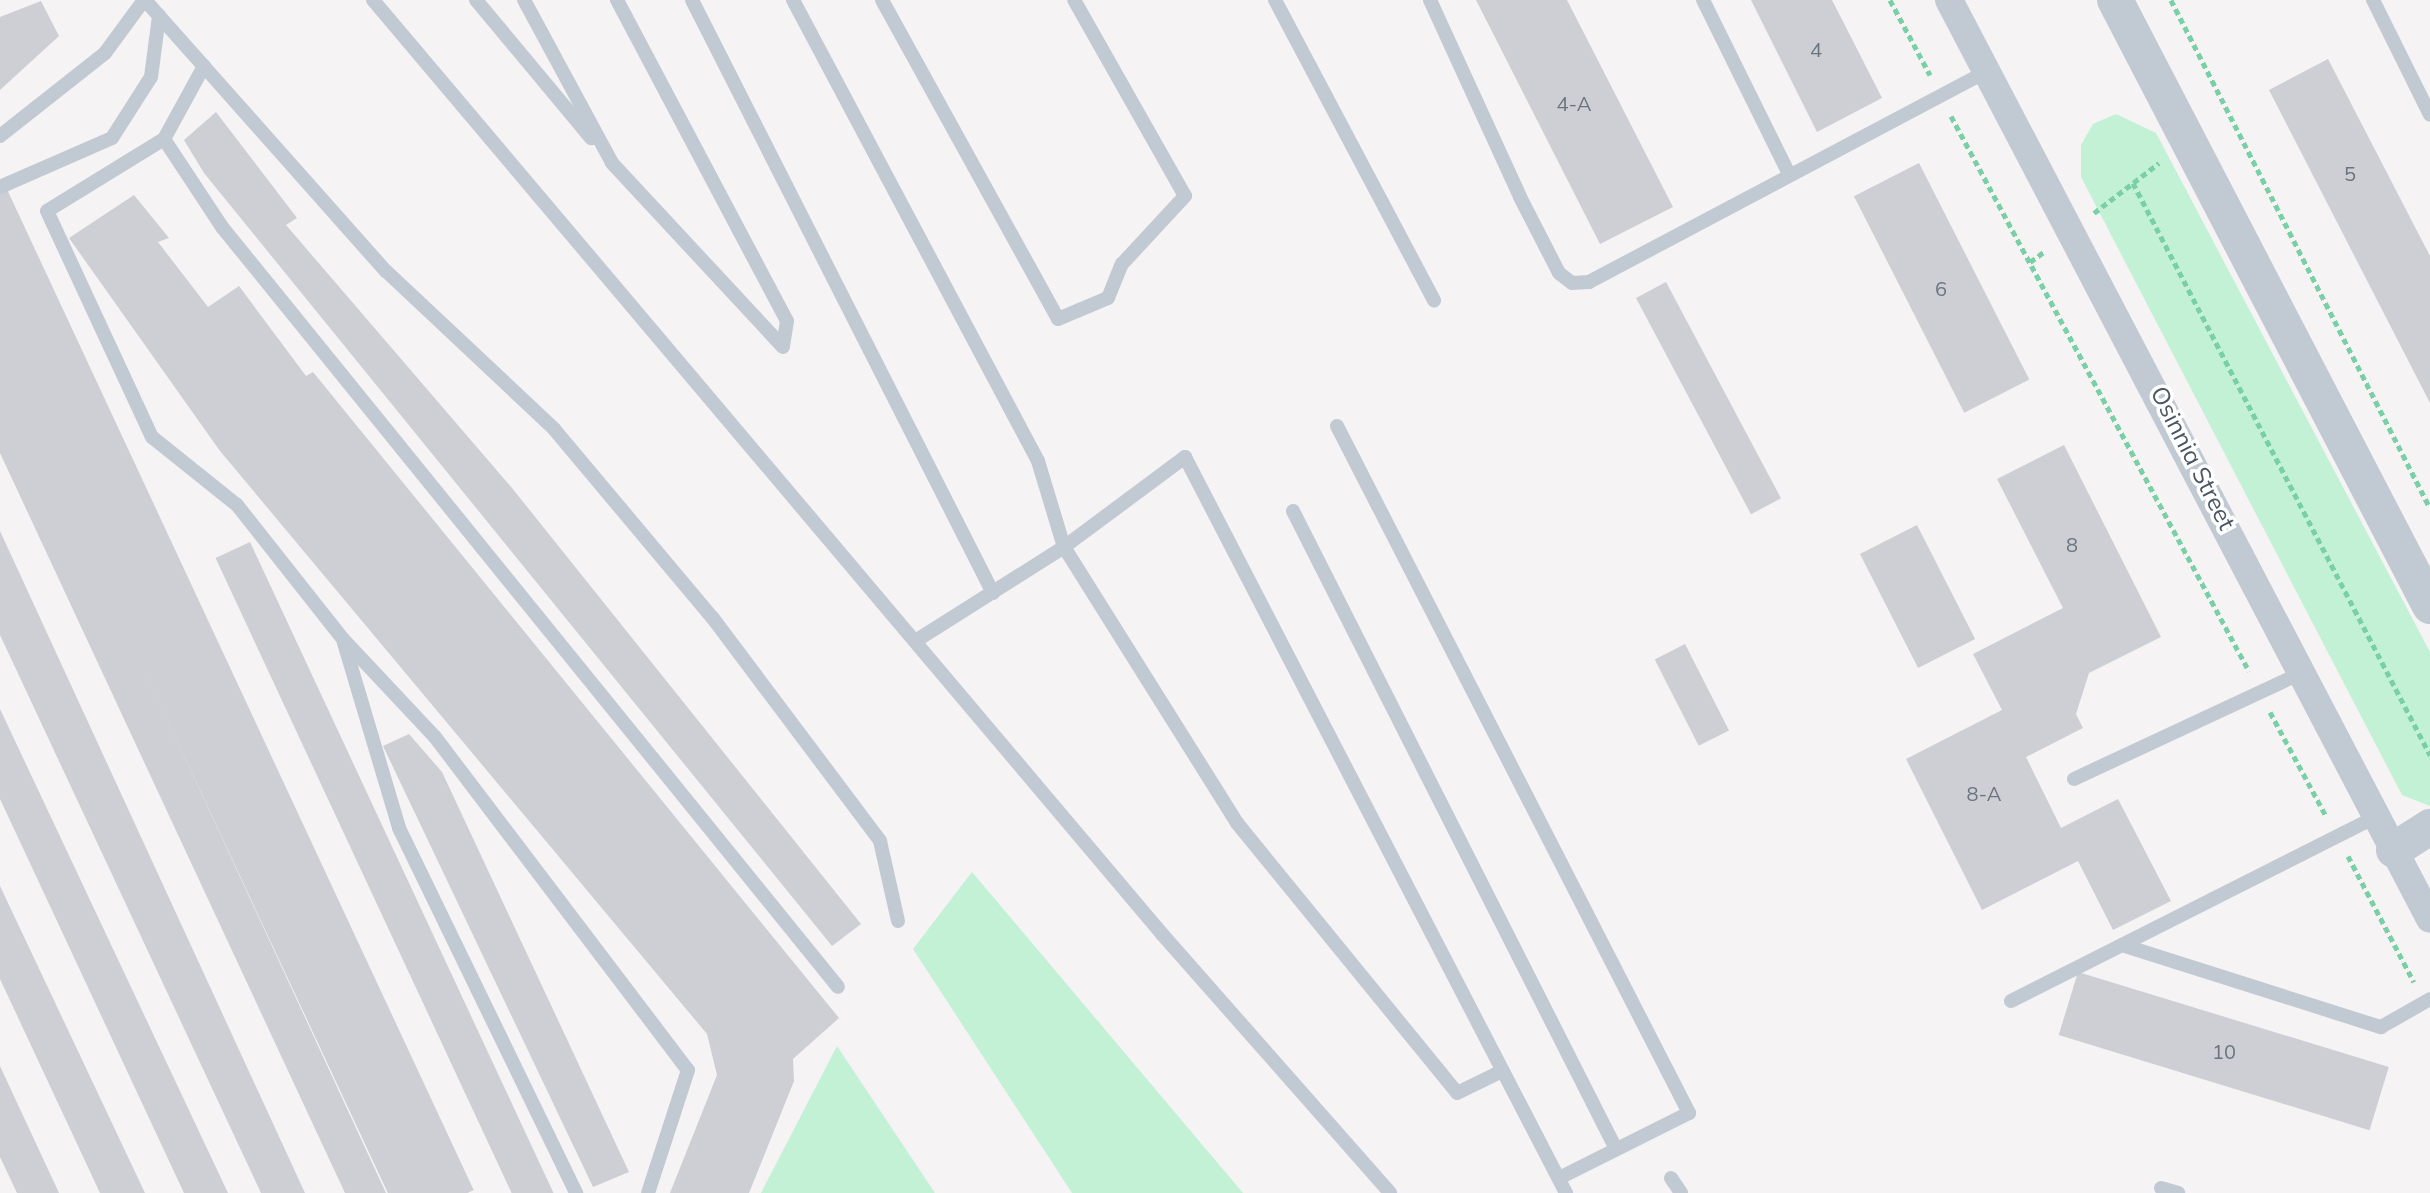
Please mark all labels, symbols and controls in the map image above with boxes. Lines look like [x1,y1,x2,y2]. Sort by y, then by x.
house number: 4 [1810,37,1822,61]
house number: 4-А [1557,91,1591,115]
house number: 5 [2344,161,2356,185]
house number: 6 [1935,276,1947,300]
street label: Osinnia Street [2145,382,2241,534]
house number: 8 [2066,532,2078,556]
house number: 8-А [1967,781,2001,805]
house number: 10 [2212,1039,2236,1063]

